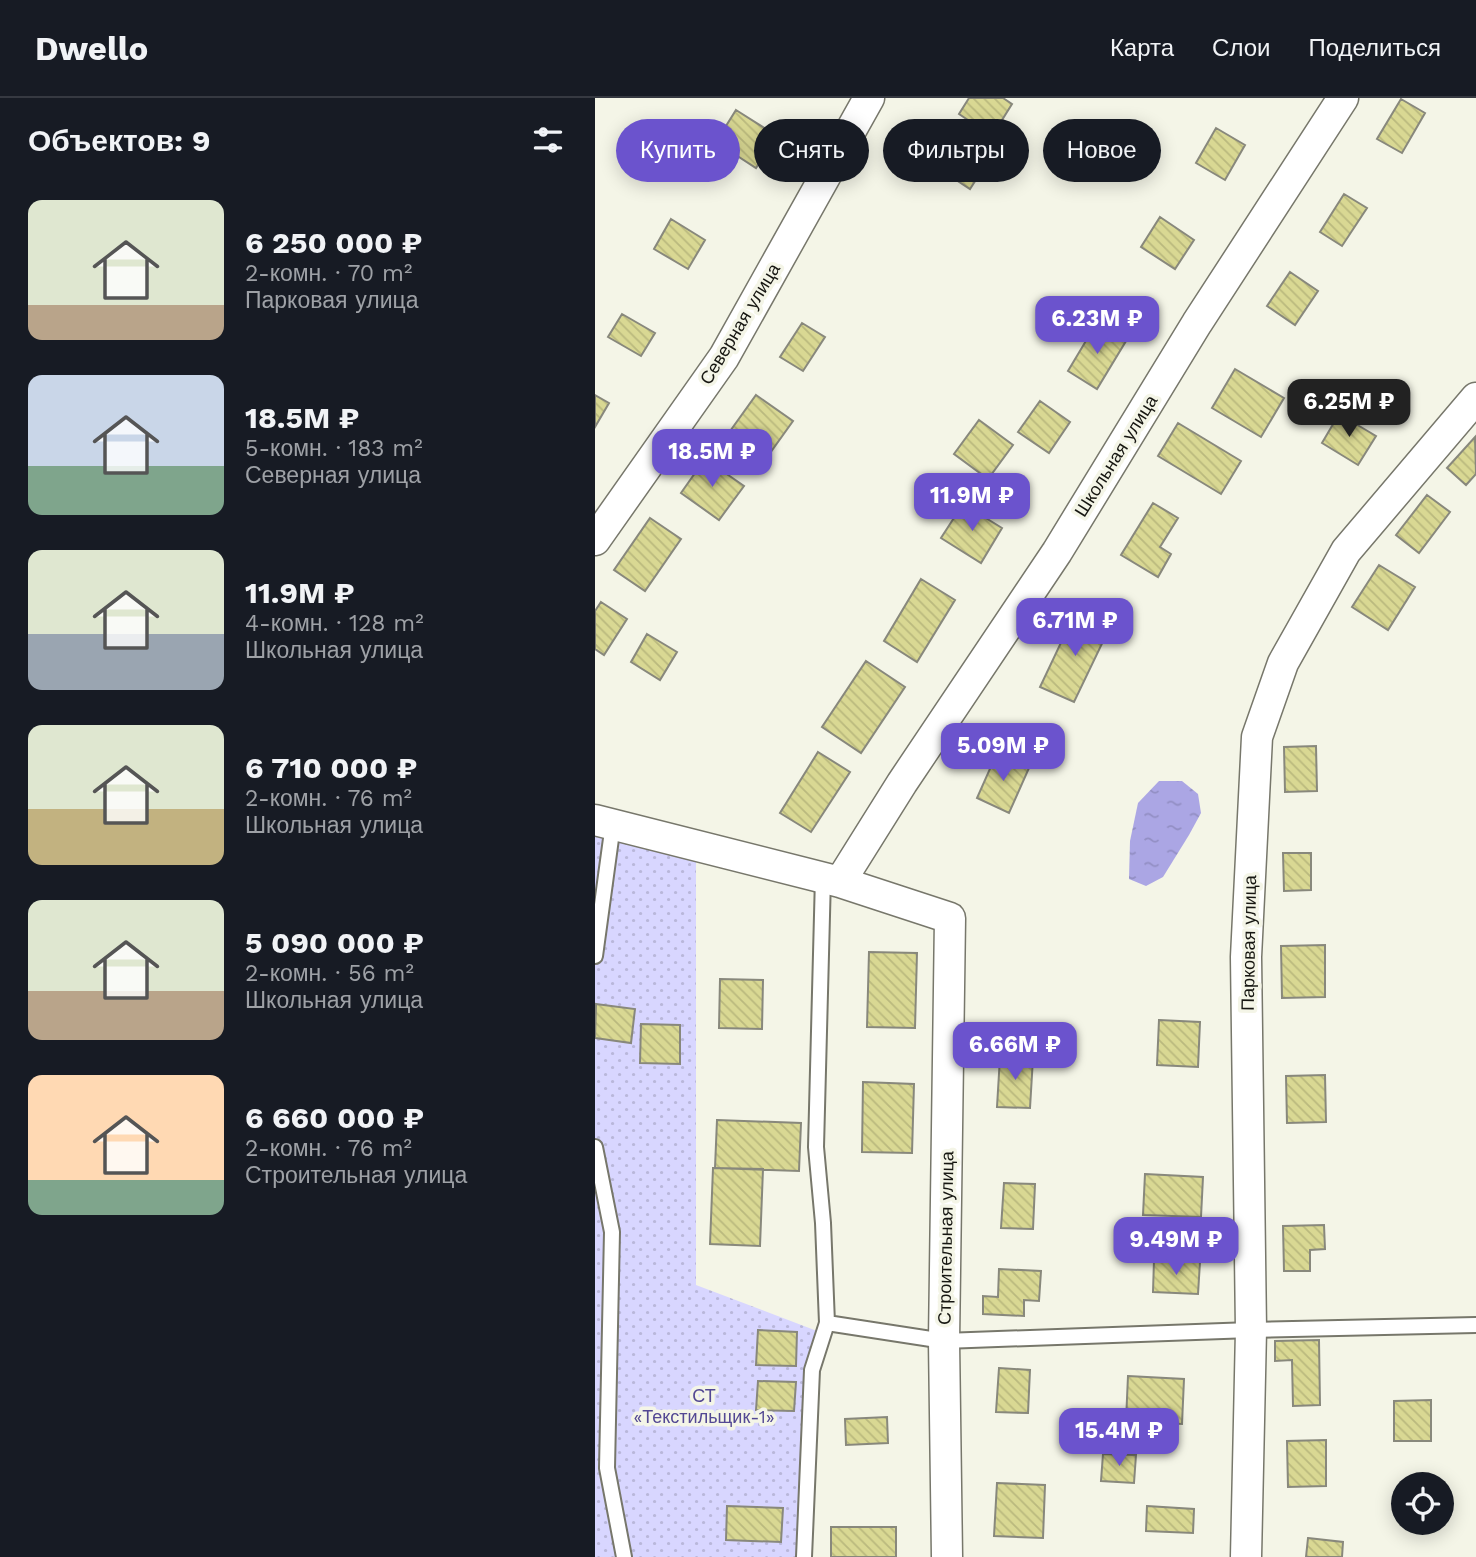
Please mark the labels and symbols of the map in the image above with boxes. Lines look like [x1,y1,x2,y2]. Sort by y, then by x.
street label: Северная улица [695,258,785,388]
pin: 6.23M ₽ [1032,296,1162,356]
pin: 6.25M ₽ [1284,380,1414,439]
street label: Школьная улица [1070,390,1162,520]
pin: 18.5M ₽ [647,430,777,489]
pin: 11.9M ₽ [907,474,1037,533]
pin: 6.71M ₽ [1010,598,1140,658]
pin: 5.09M ₽ [938,724,1068,783]
street label: Парковая улица [1237,874,1260,1011]
pin: 6.66M ₽ [950,1023,1080,1082]
street label: Строительная улица [933,1150,958,1325]
pin: 9.49M ₽ [1111,1218,1241,1277]
park label: СТ «Текстильщик-1» [633,1385,775,1427]
pin: 15.4M ₽ [1054,1408,1184,1468]

